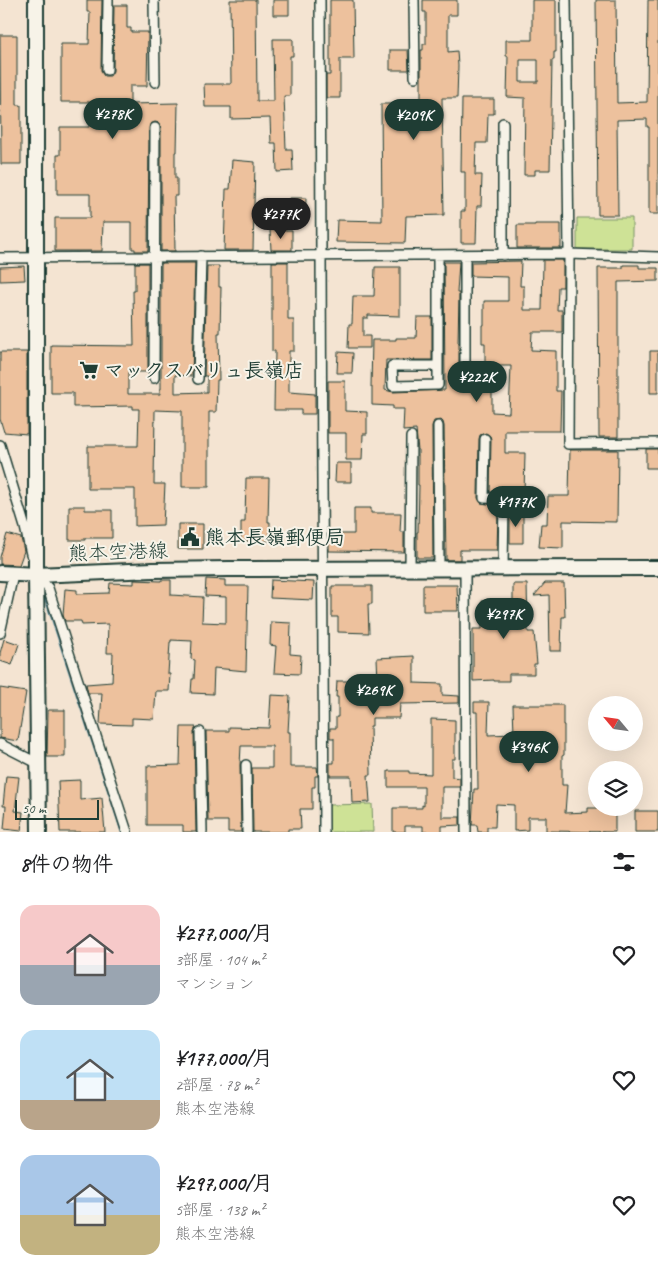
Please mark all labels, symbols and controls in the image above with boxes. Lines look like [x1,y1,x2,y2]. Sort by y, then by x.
pin: ¥278K [78,98,148,140]
pin: ¥209K [379,98,449,141]
text: ¥278K [95,104,131,124]
text: ¥209K [396,105,432,125]
pin: ¥277K [246,198,316,240]
text: ¥277K [263,204,299,224]
place label: マックスバリュ長嶺店 [104,358,304,383]
supermarket icon: マックスバリュ長嶺店 [78,359,100,381]
pin: ¥222K [442,360,512,403]
text: ¥222K [459,367,495,387]
pin: ¥177K [481,486,551,528]
text: ¥177K [498,492,534,512]
place label: 熊本長嶺郵便局 [205,525,345,550]
public building icon: 熊本長嶺郵便局 [179,526,201,548]
street label: 熊本空港線 [68,538,168,566]
pin: ¥297K [469,598,539,640]
text: ¥297K [486,604,522,624]
pin: ¥269K [339,674,409,716]
text: ¥269K [355,680,393,700]
north arrow [588,696,642,751]
map controls [588,696,643,816]
pin: ¥346K [494,730,564,773]
text: ¥346K [510,737,548,757]
button: layers [588,761,643,816]
scale bar [15,797,99,820]
text: 50 m [22,800,46,817]
icon: filters [610,848,638,876]
text: 8件の物件 [20,851,113,877]
text: ¥277,000/月 [175,920,273,946]
icon: home [60,925,120,985]
icon: heart [610,941,638,969]
text: 3部屋 · 104 m² [175,950,265,970]
text: マンション [175,974,254,994]
text: ¥177,000/月 [175,1045,273,1071]
icon: home [60,1050,120,1110]
icon: heart [610,1066,638,1094]
text: 2部屋 · 78 m² [175,1075,257,1095]
text: 熊本空港線 [175,1099,255,1119]
text: ¥297,000/月 [175,1170,273,1196]
icon: home [60,1175,120,1235]
icon: heart [610,1191,638,1219]
text: 5部屋 · 138 m² [175,1200,265,1220]
text: 熊本空港線 [175,1224,255,1244]

